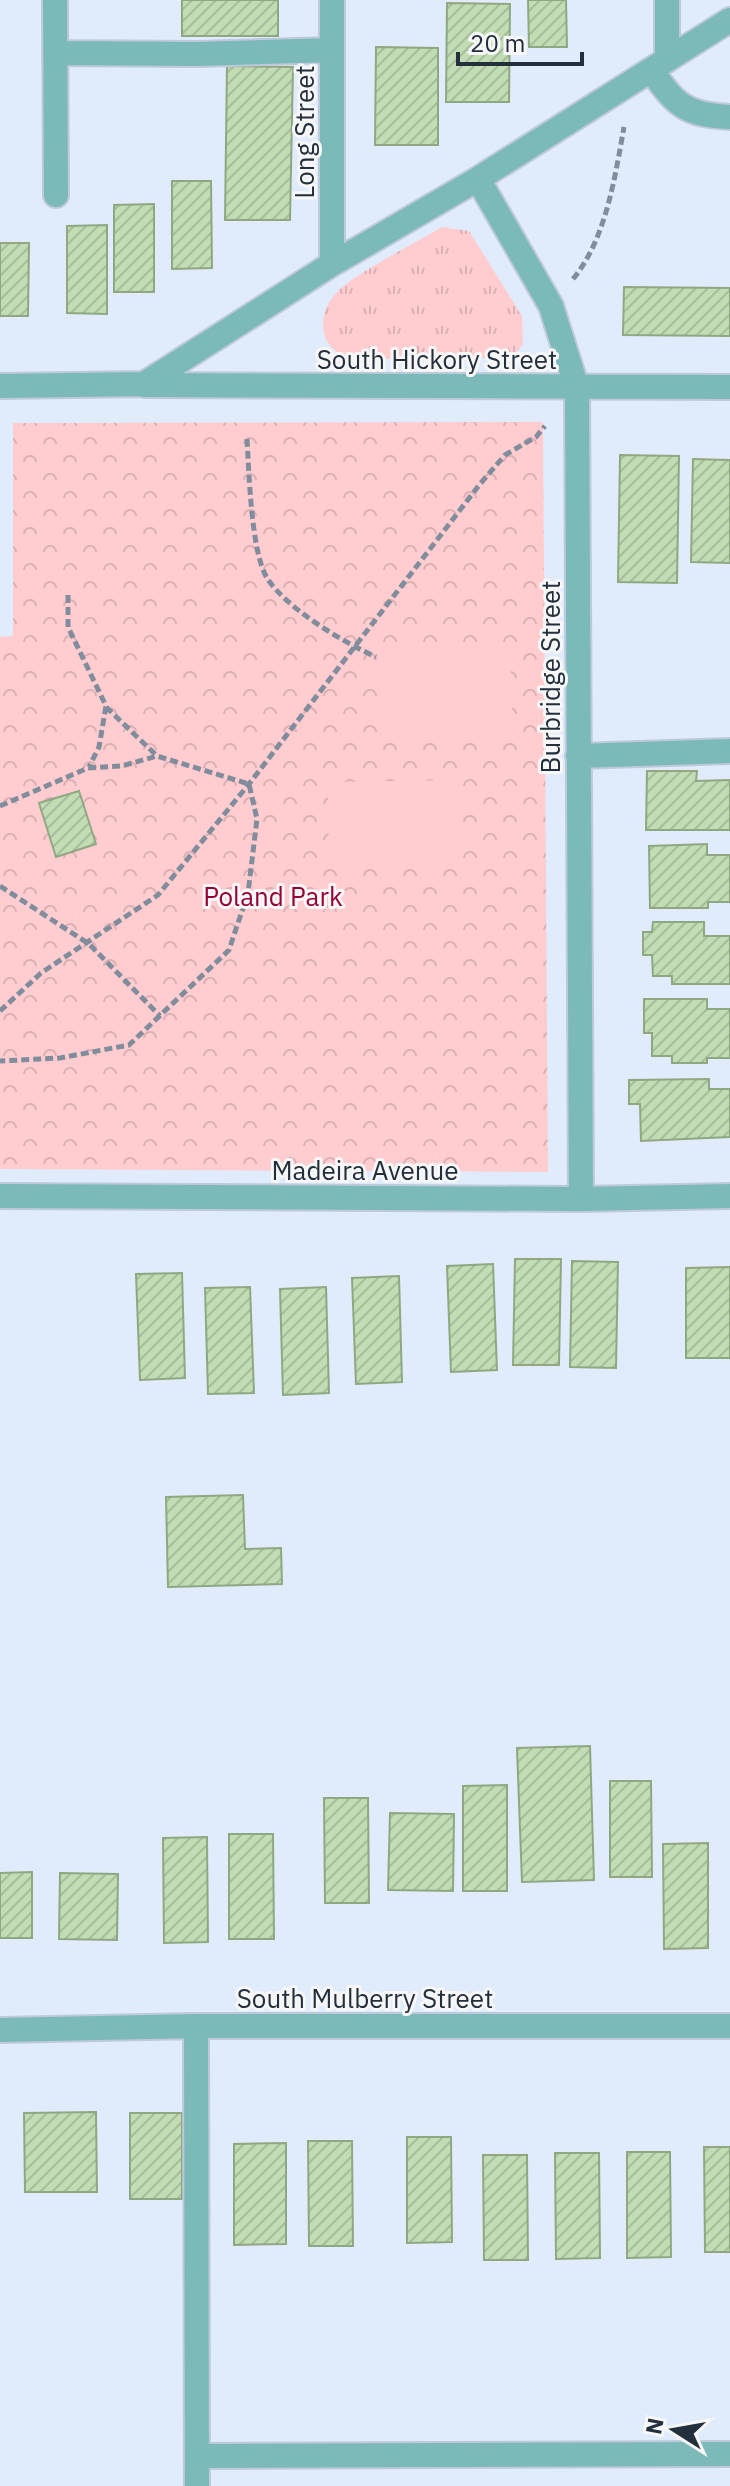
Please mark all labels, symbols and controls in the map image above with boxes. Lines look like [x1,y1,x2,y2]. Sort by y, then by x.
scale bar [458,16,582,66]
text: 20 m [470,27,525,59]
street label: Long Street [287,65,321,199]
street label: South Hickory Street [317,342,557,376]
street label: Burbridge Street [533,581,567,773]
park label: Poland Park [203,879,343,913]
street label: Madeira Avenue [271,1153,459,1187]
street label: South Mulberry Street [237,1981,493,2015]
north arrow [634,2390,714,2470]
text: N [638,2415,670,2437]

